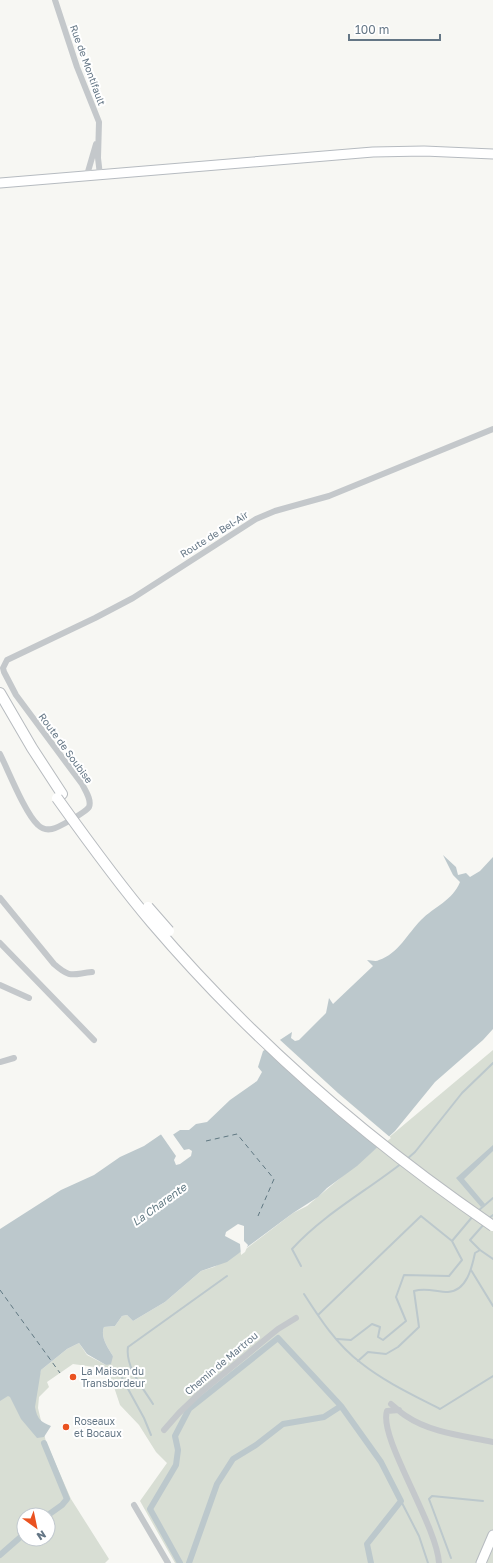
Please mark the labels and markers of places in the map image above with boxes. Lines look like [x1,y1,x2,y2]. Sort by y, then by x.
place label: La Maison du Transbordeur [81,1365,145,1389]
marker: La Maison du Transbordeur [68,1372,78,1382]
place label: Roseaux et Bocaux [74,1415,122,1439]
marker: Roseaux et Bocaux [61,1422,71,1432]

